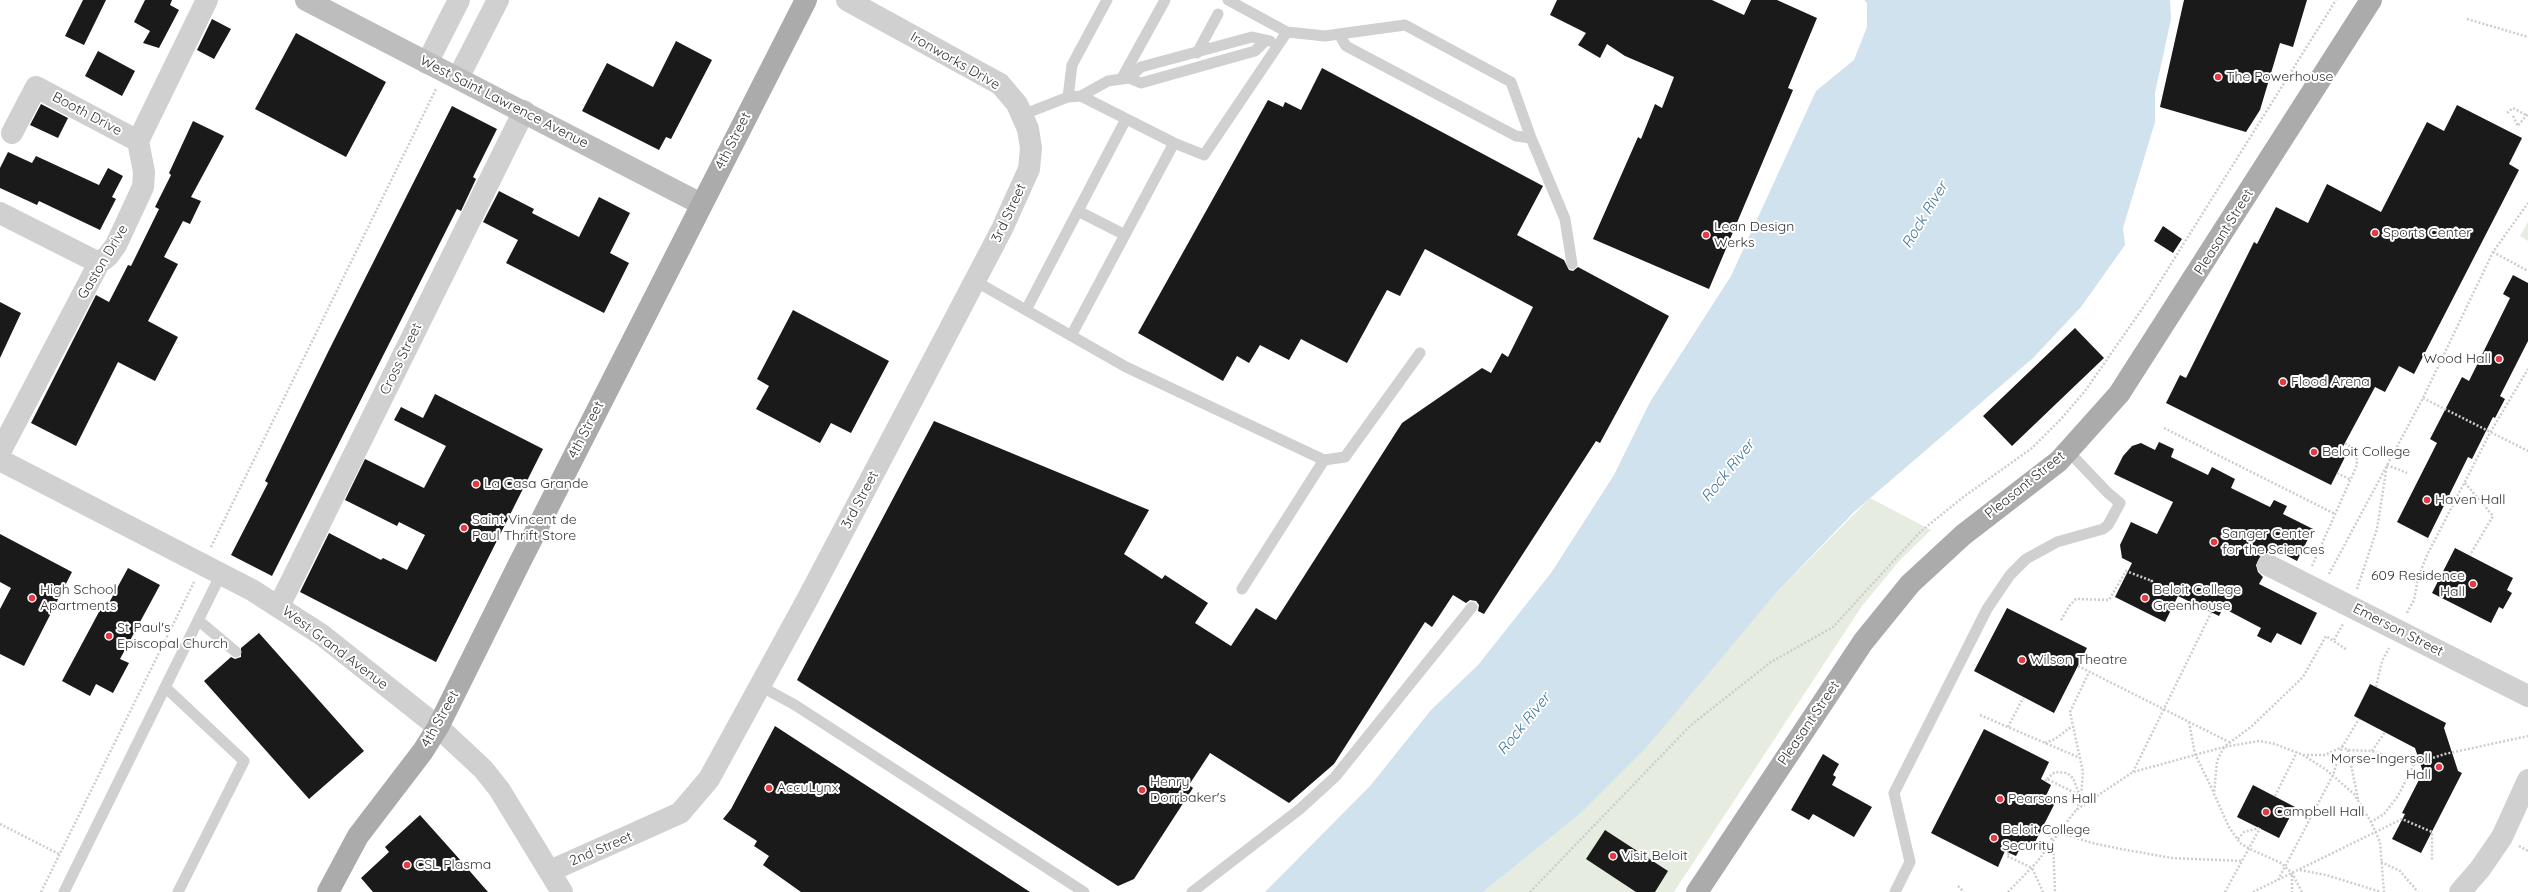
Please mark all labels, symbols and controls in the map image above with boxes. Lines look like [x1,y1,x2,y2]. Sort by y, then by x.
street label: Ironworks Drive [907,28,1003,94]
street label: West Saint Lawrence Avenue [417,52,591,152]
place label: The Powerhouse [2226,69,2333,85]
marker: The Powerhouse [2213,72,2223,82]
street label: Booth Drive [49,89,125,139]
street label: 4th Street [711,109,755,173]
water label: Rock River [1898,179,1952,251]
street label: 3rd Street [988,181,1030,245]
street label: Pleasant Street [2191,186,2257,278]
place label: Lean Design Werks [1714,219,1794,252]
street label: Gaston Drive [74,222,132,302]
place label: Sports Center [2383,225,2472,241]
marker: Sports Center [2370,228,2380,238]
marker: Lean Design Werks [1701,230,1711,240]
street label: Cross Street [376,320,426,398]
place label: Wood Hall [2423,351,2491,367]
marker: Wood Hall [2494,354,2504,364]
place label: Flood Arena [2291,374,2370,390]
marker: Flood Arena [2278,377,2288,387]
street label: 4th Street [564,398,608,462]
water label: Rock River [1698,436,1758,506]
place label: Beloit College [2322,444,2410,460]
marker: Beloit College [2309,447,2319,457]
street label: Pleasant Street [1982,448,2068,522]
street label: 3rd Street [838,468,882,532]
place label: La Casa Grande [484,476,588,492]
marker: La Casa Grande [471,479,481,489]
place label: Haven Hall [2435,492,2506,508]
marker: Haven Hall [2422,495,2432,505]
place label: Saint Vincent de Paul Thrift Store [472,512,577,544]
marker: Saint Vincent de Paul Thrift Store [459,523,469,533]
place label: Sanger Center for the Sciences [2222,526,2324,558]
marker: Sanger Center for the Sciences [2209,537,2219,547]
place label: 609 Residence Hall [2371,568,2465,600]
marker: 609 Residence Hall [2468,579,2478,589]
place label: High School Apartments [40,582,117,614]
place label: Beloit College Greenhouse [2153,582,2241,614]
marker: High School Apartments [27,593,37,603]
marker: Beloit College Greenhouse [2140,593,2150,603]
street label: Emerson Street [2350,600,2446,660]
street label: West Grand Avenue [279,603,391,693]
place label: St Paul's Episcopal Church [117,620,228,652]
marker: St Paul's Episcopal Church [104,631,114,641]
place label: Wilson Theatre [2030,652,2127,668]
marker: Wilson Theatre [2017,655,2027,665]
street label: Pleasant Street [1775,678,1843,768]
street label: 4th Street [418,688,462,750]
water label: Rock River [1494,689,1554,759]
place label: Morse-Ingersoll Hall [2331,751,2431,784]
marker: Morse-Ingersoll Hall [2434,762,2444,772]
place label: Henry Dorrbaker's [1150,774,1226,806]
place label: AccuLynx [777,780,838,796]
marker: AccuLynx [764,783,774,793]
marker: Henry Dorrbaker's [1137,785,1147,795]
place label: Pearsons Hall [2008,791,2097,807]
marker: Pearsons Hall [1995,794,2005,804]
place label: Campbell Hall [2274,804,2365,820]
marker: Campbell Hall [2261,807,2271,817]
place label: Beloit College Security [2002,822,2090,854]
street label: 2nd Street [567,828,635,870]
marker: Beloit College Security [1989,833,1999,843]
place label: Visit Beloit [1621,848,1688,864]
marker: Visit Beloit [1608,851,1618,861]
place label: CSL Plasma [415,857,491,873]
marker: CSL Plasma [402,860,412,870]

